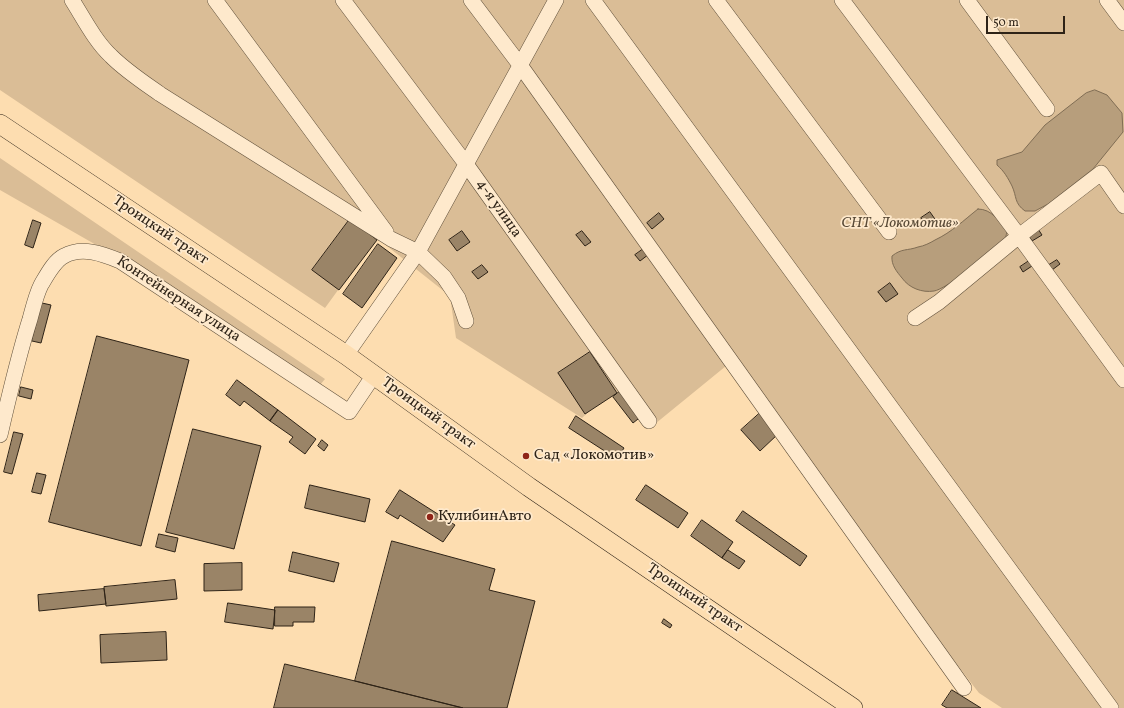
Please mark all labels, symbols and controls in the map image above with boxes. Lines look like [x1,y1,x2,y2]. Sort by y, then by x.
scale bar [988,8,1067,34]
text: 50 m [993,15,1019,31]
street label: 4-я улица [471,176,525,242]
street label: Троицкий тракт [109,192,211,270]
park label: СНТ «Локомотив» [841,215,959,233]
street label: Контейнерная улица [113,253,243,347]
street label: Троицкий тракт [378,374,478,454]
place label: Сад «Локомотив» [534,447,654,465]
marker: Сад «Локомотив» [521,451,531,461]
place label: КулибинАвто [438,508,531,526]
marker: КулибинАвто [425,512,435,522]
street label: Троицкий тракт [643,560,745,638]

